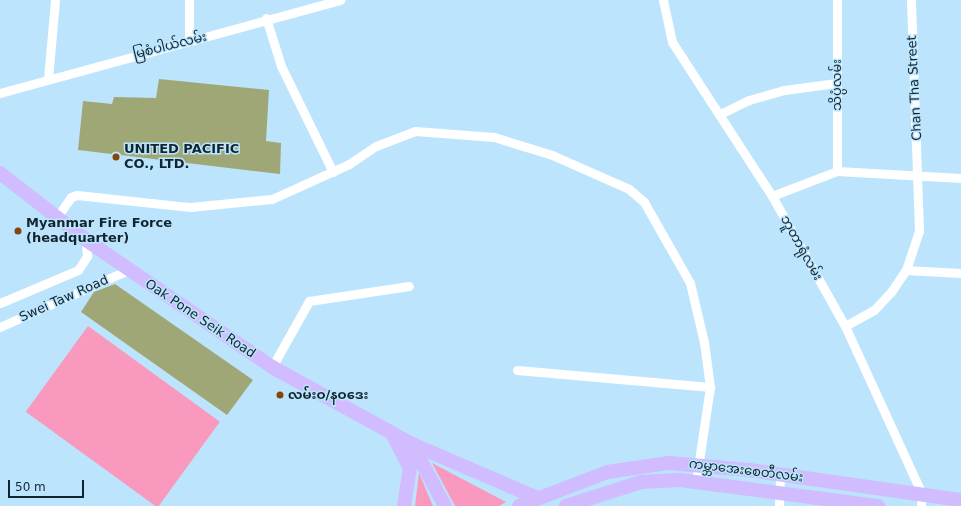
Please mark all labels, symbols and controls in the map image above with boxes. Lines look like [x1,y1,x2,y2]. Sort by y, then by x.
street label: မြစံပါယ်လမ်း [132,29,208,63]
street label: Chan Tha Street [904,35,926,141]
street label: သိပ္ပံလမ်း [829,59,845,111]
place label: UNITED PACIFIC CO., LTD. [124,142,239,173]
marker: UNITED PACIFIC CO., LTD. [111,152,121,162]
street label: ဘူတာရုံလမ်း [777,213,825,283]
place label: Myanmar Fire Force (headquarter) [26,216,172,247]
marker: Myanmar Fire Force (headquarter) [13,226,23,236]
street label: Swei Taw Road [17,272,111,326]
street label: Oak Pone Seik Road [142,276,258,362]
place label: လမ်းဝ/နဝဒေး [288,387,368,403]
marker: လမ်းဝ/နဝဒေး [275,390,285,400]
street label: ကမ္ဘာအေးစေတီလမ်း [688,456,804,486]
scale bar [10,472,86,498]
text: 50 m [15,480,46,494]

